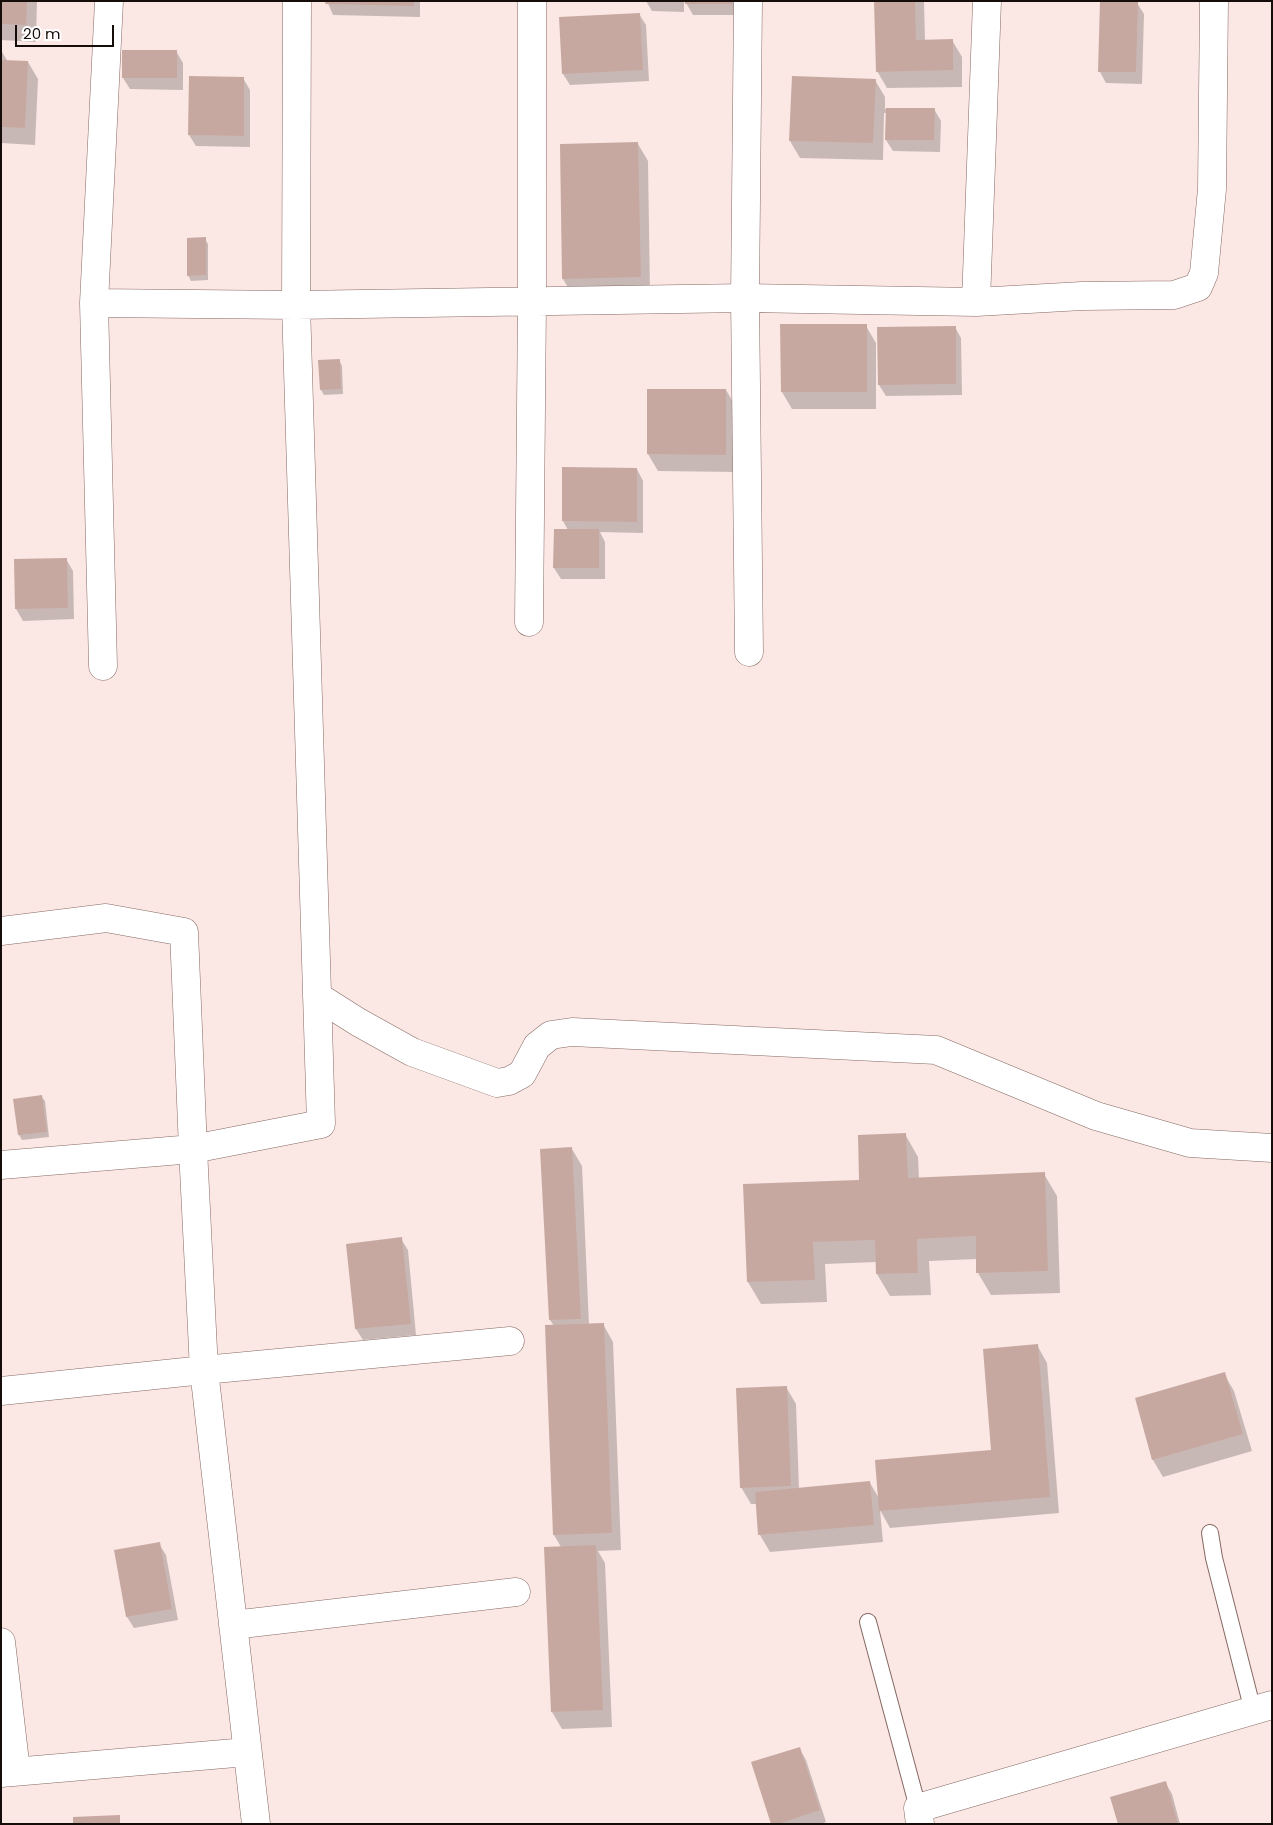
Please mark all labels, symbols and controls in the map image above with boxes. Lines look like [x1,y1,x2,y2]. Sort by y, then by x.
scale bar [18,15,116,47]
text: 20 m [23,23,61,44]

